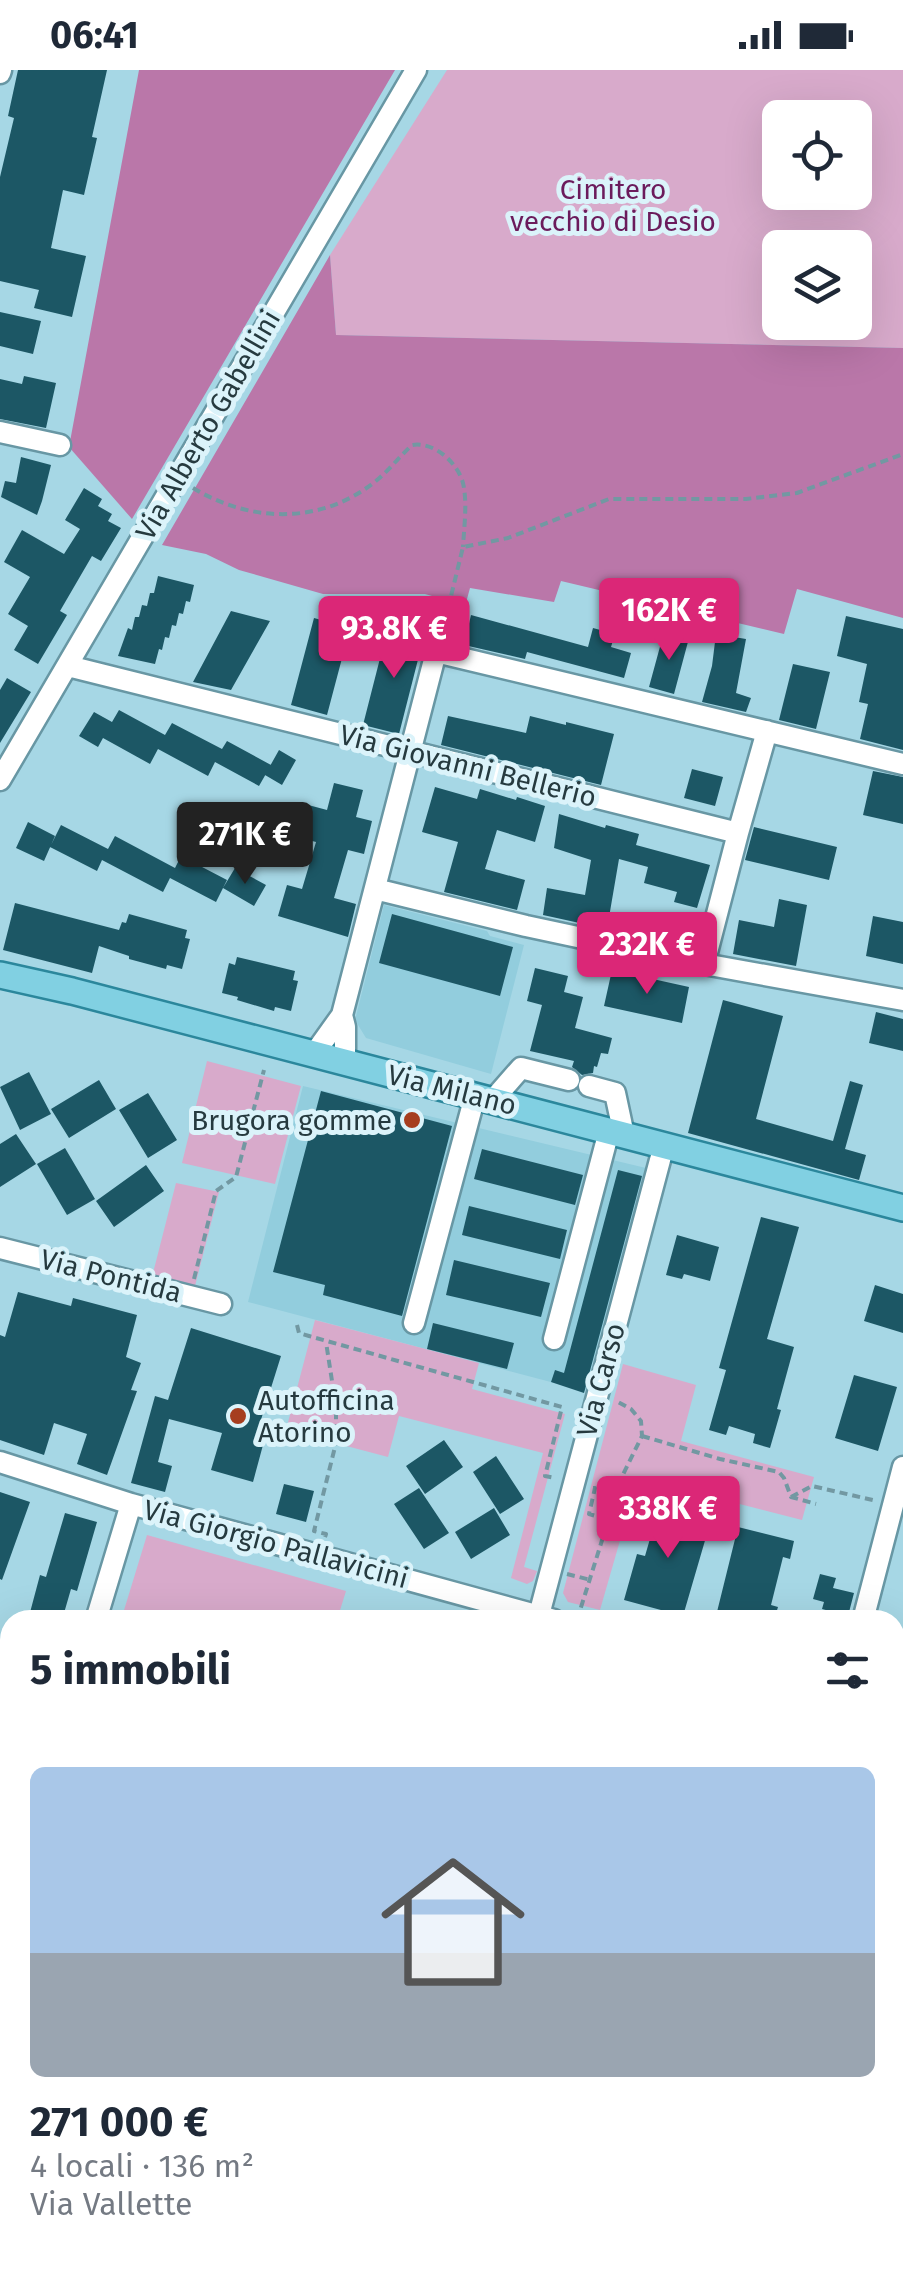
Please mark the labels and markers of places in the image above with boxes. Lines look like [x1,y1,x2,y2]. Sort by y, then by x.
pin: 162K € [588,578,750,663]
pin: 93.8K € [302,596,486,681]
pin: 271K € [164,802,326,887]
pin: 232K € [566,912,728,997]
place label: Brugora gomme [191,1104,392,1137]
marker: Brugora gomme [401,1109,423,1131]
place label: Autofficina Atorino [258,1384,395,1449]
marker: Autofficina Atorino [227,1405,249,1427]
pin: 338K € [587,1476,749,1561]

